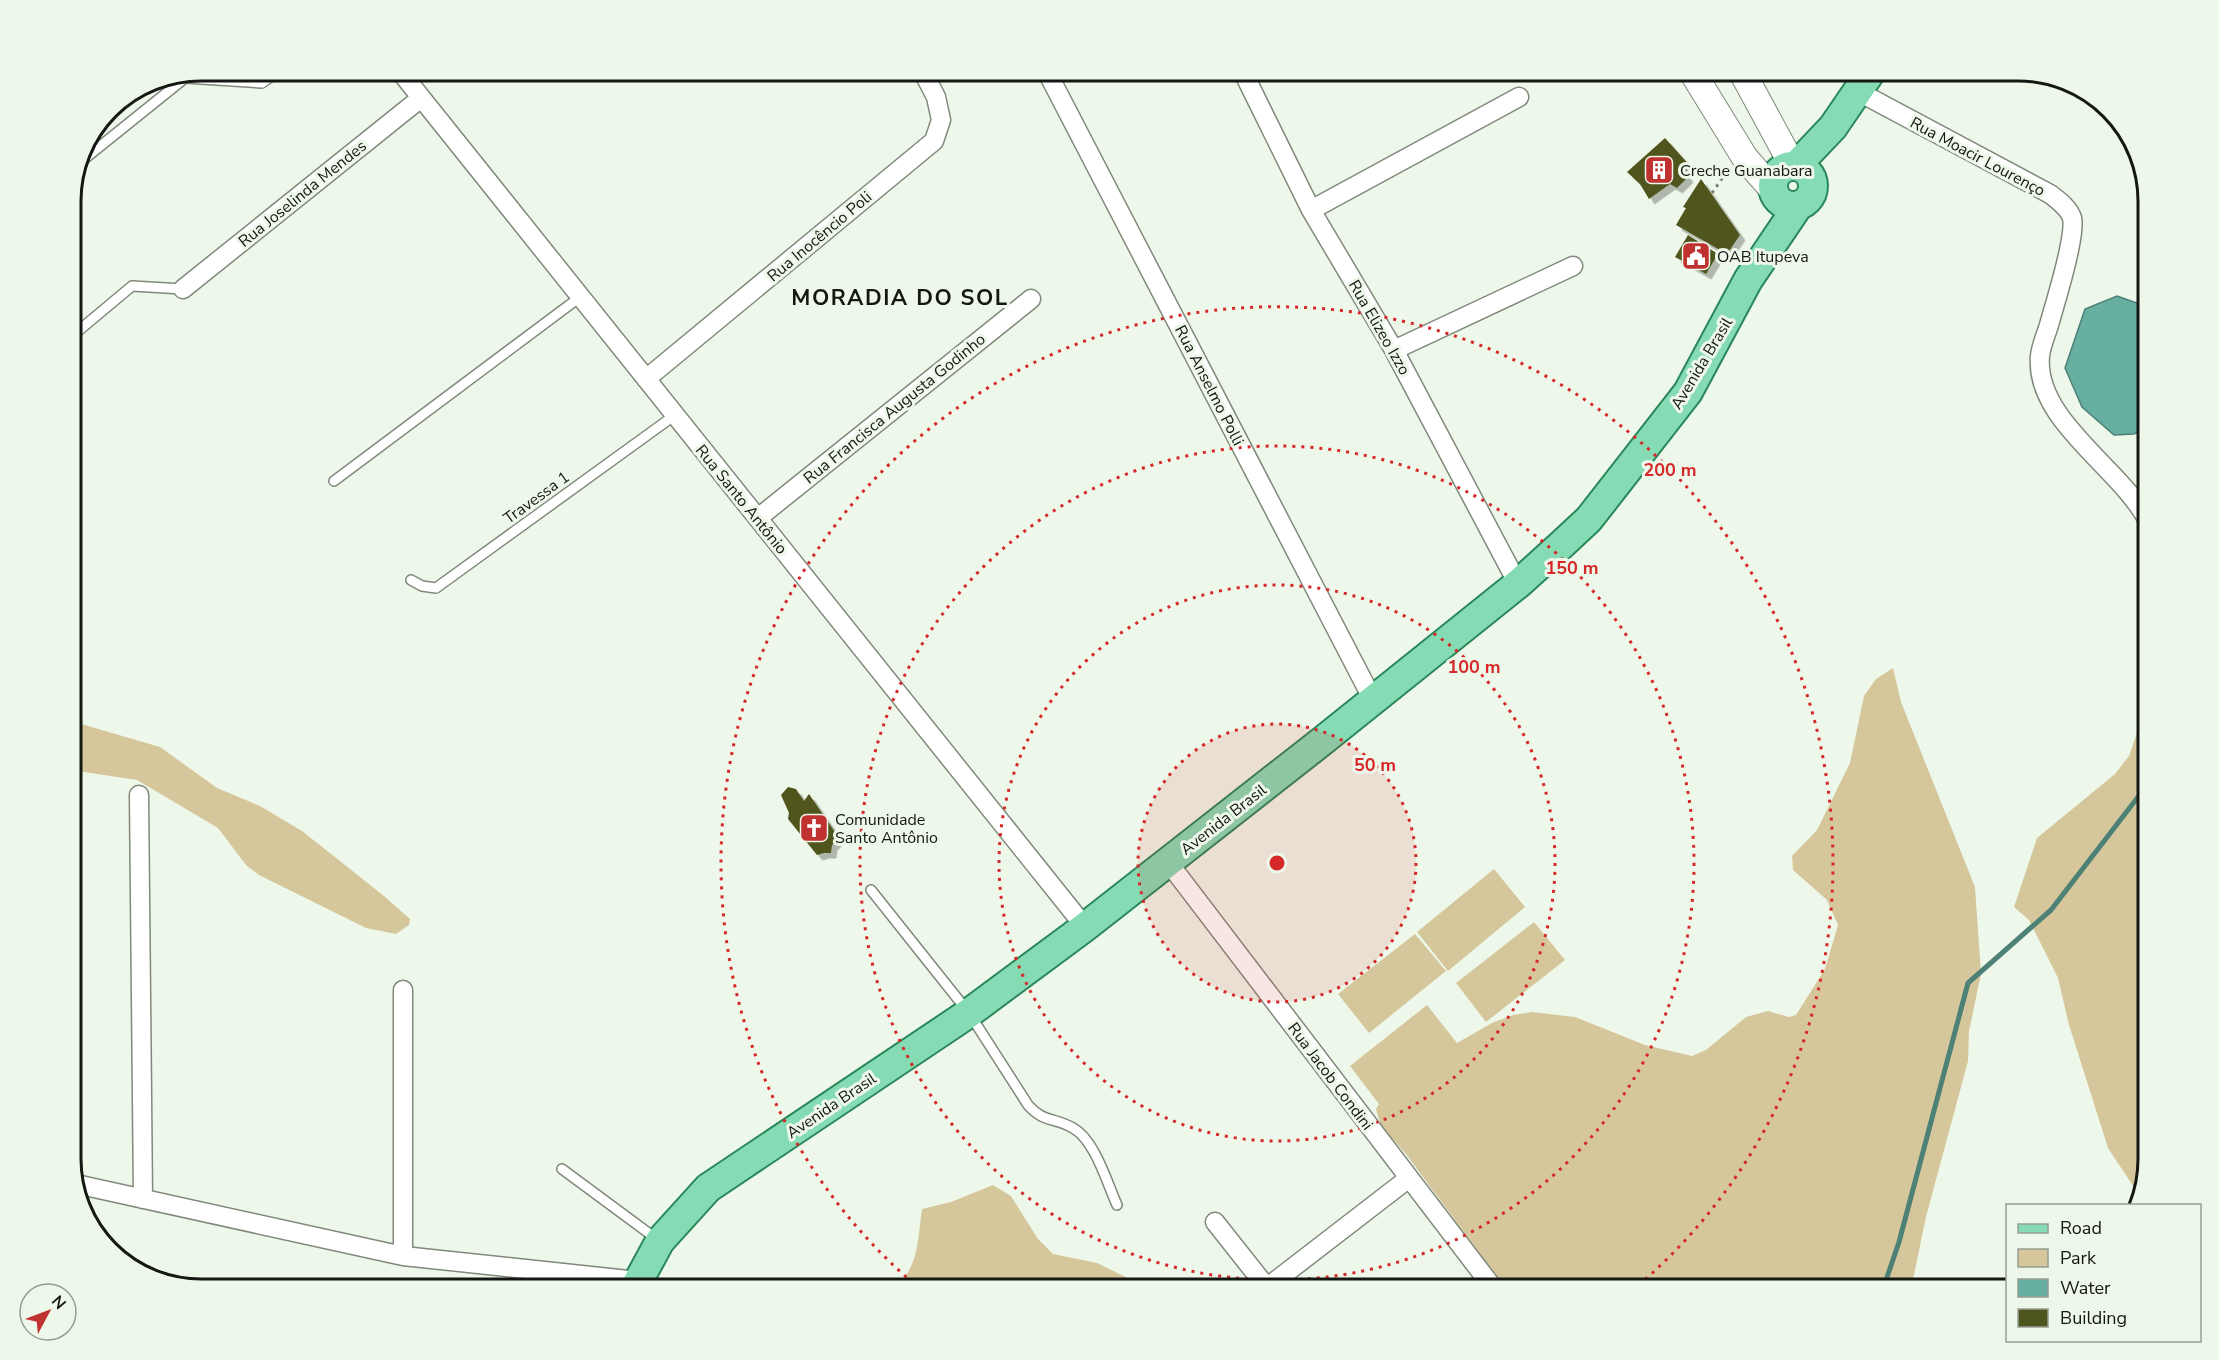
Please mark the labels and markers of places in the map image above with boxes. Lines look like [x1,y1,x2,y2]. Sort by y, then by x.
building icon: Creche Guanabara [1643,154,1675,186]
place label: Creche Guanabara [1680,160,1813,182]
public building icon: OAB Itupeva [1680,240,1712,272]
place label: OAB Itupeva [1717,246,1809,268]
place label: Comunidade Santo Antônio [835,809,938,849]
church icon: Comunidade Santo Antônio [798,812,830,844]
centre of rings [1267,853,1287,873]

